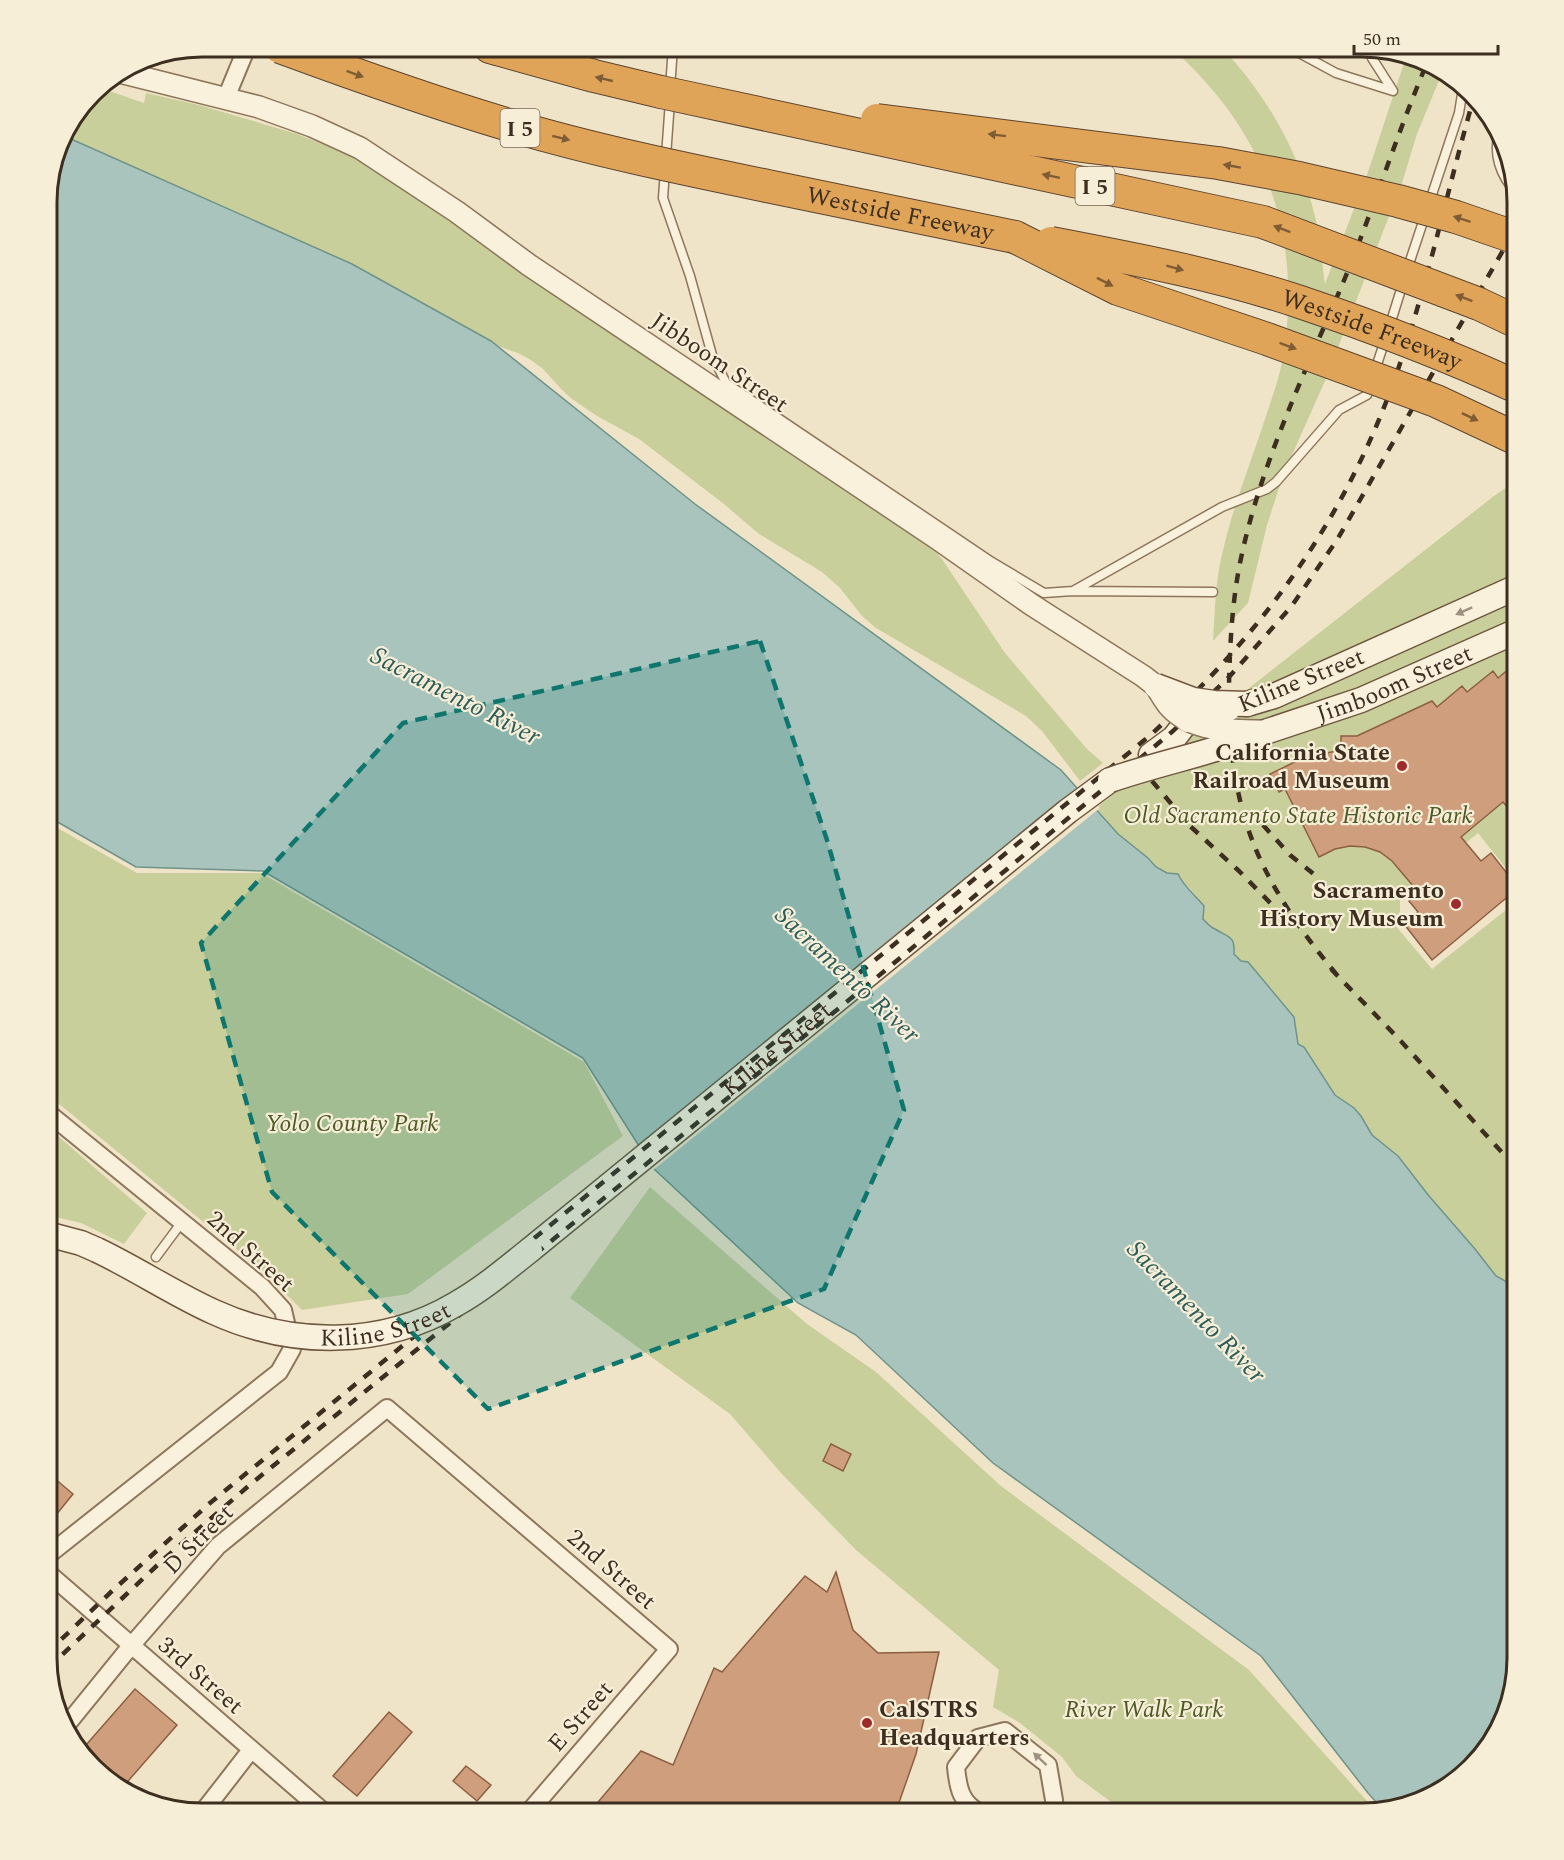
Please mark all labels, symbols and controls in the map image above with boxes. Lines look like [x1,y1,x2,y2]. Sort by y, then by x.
scale bar [1354,18,1498,56]
text: 50 m [1363,26,1401,53]
one-way arrow [346,70,364,80]
one-way arrow [595,73,613,83]
road number: I 5 [500,109,540,147]
one-way arrow [987,130,1006,140]
one-way arrow [552,134,570,144]
one-way arrow [1222,161,1241,170]
road number: I 5 [1076,167,1114,205]
one-way arrow [1041,171,1060,181]
street label: Westside Freeway [803,178,998,251]
one-way arrow [1453,214,1471,223]
one-way arrow [1272,224,1290,234]
one-way arrow [1167,264,1185,273]
one-way arrow [1096,277,1113,287]
street label: Westside Freeway [1277,280,1469,381]
one-way arrow [1455,293,1473,302]
street label: Jibboom Street [643,303,795,422]
one-way arrow [1280,342,1298,352]
one-way arrow [1462,412,1479,421]
one-way arrow [1455,607,1473,616]
water label: Sacramento River [364,636,548,756]
street label: Jimboom Street [1312,636,1479,733]
street label: Kiline Street [1233,639,1370,723]
place label: California State Railroad Museum [1192,735,1390,799]
marker: California State Railroad Museum [1395,759,1409,773]
park label: Old Sacramento State Historic Park [1123,798,1473,834]
place label: Sacramento History Museum [1259,873,1444,937]
water label: Sacramento River [766,897,930,1054]
marker: Sacramento History Museum [1449,897,1463,911]
street label: Kiline Street [714,994,840,1106]
park label: Yolo County Park [265,1106,439,1142]
street label: 2nd Street [198,1202,303,1301]
water label: Sacramento River [1117,1231,1276,1393]
street label: Kiline Street [320,1293,458,1357]
street label: D Street [155,1496,242,1583]
street label: 2nd Street [559,1521,664,1619]
street label: 3rd Street [149,1628,251,1723]
street label: E Street [539,1673,622,1760]
place label: CalSTRS Headquarters [879,1692,1030,1756]
park label: River Walk Park [1064,1692,1224,1728]
marker: CalSTRS Headquarters [860,1716,874,1730]
one-way arrow [1033,1752,1048,1766]

